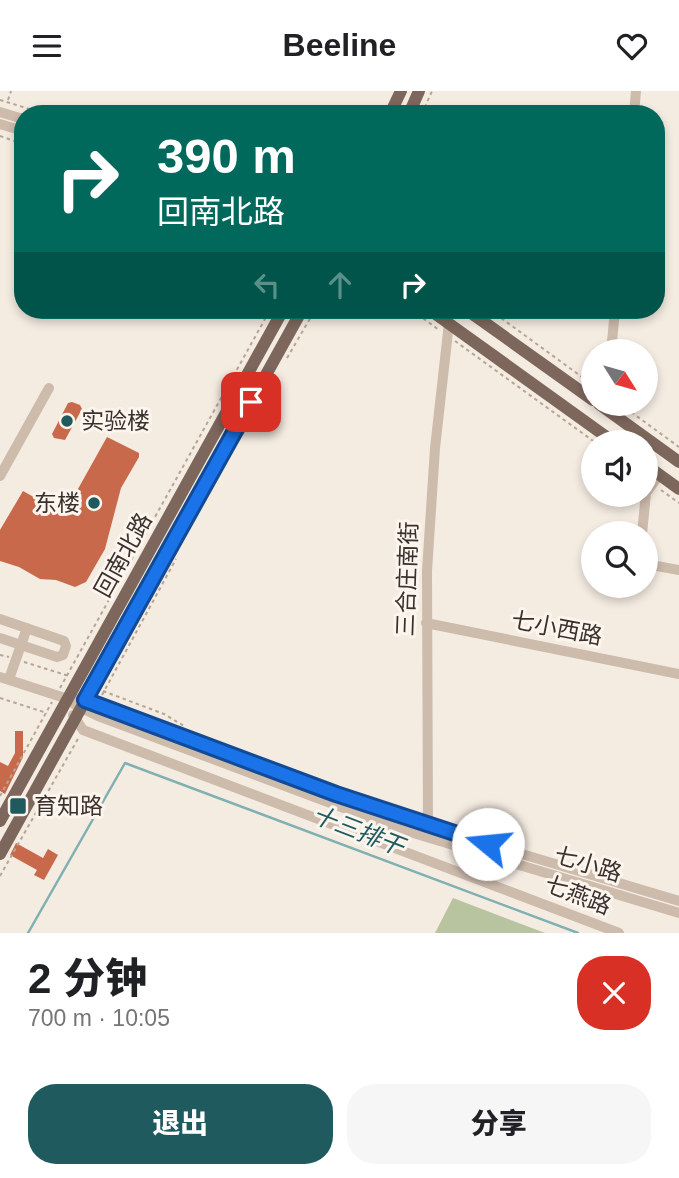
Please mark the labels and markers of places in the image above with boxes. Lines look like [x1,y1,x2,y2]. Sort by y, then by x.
pin [221,372,281,432]
place label: 实验楼 [81,408,150,434]
marker: 实验楼 [59,413,75,429]
place label: 东楼 [34,490,80,516]
marker: 东楼 [86,495,102,511]
place label: 育知路 [34,793,103,819]
marker: 育知路 [8,796,28,816]

